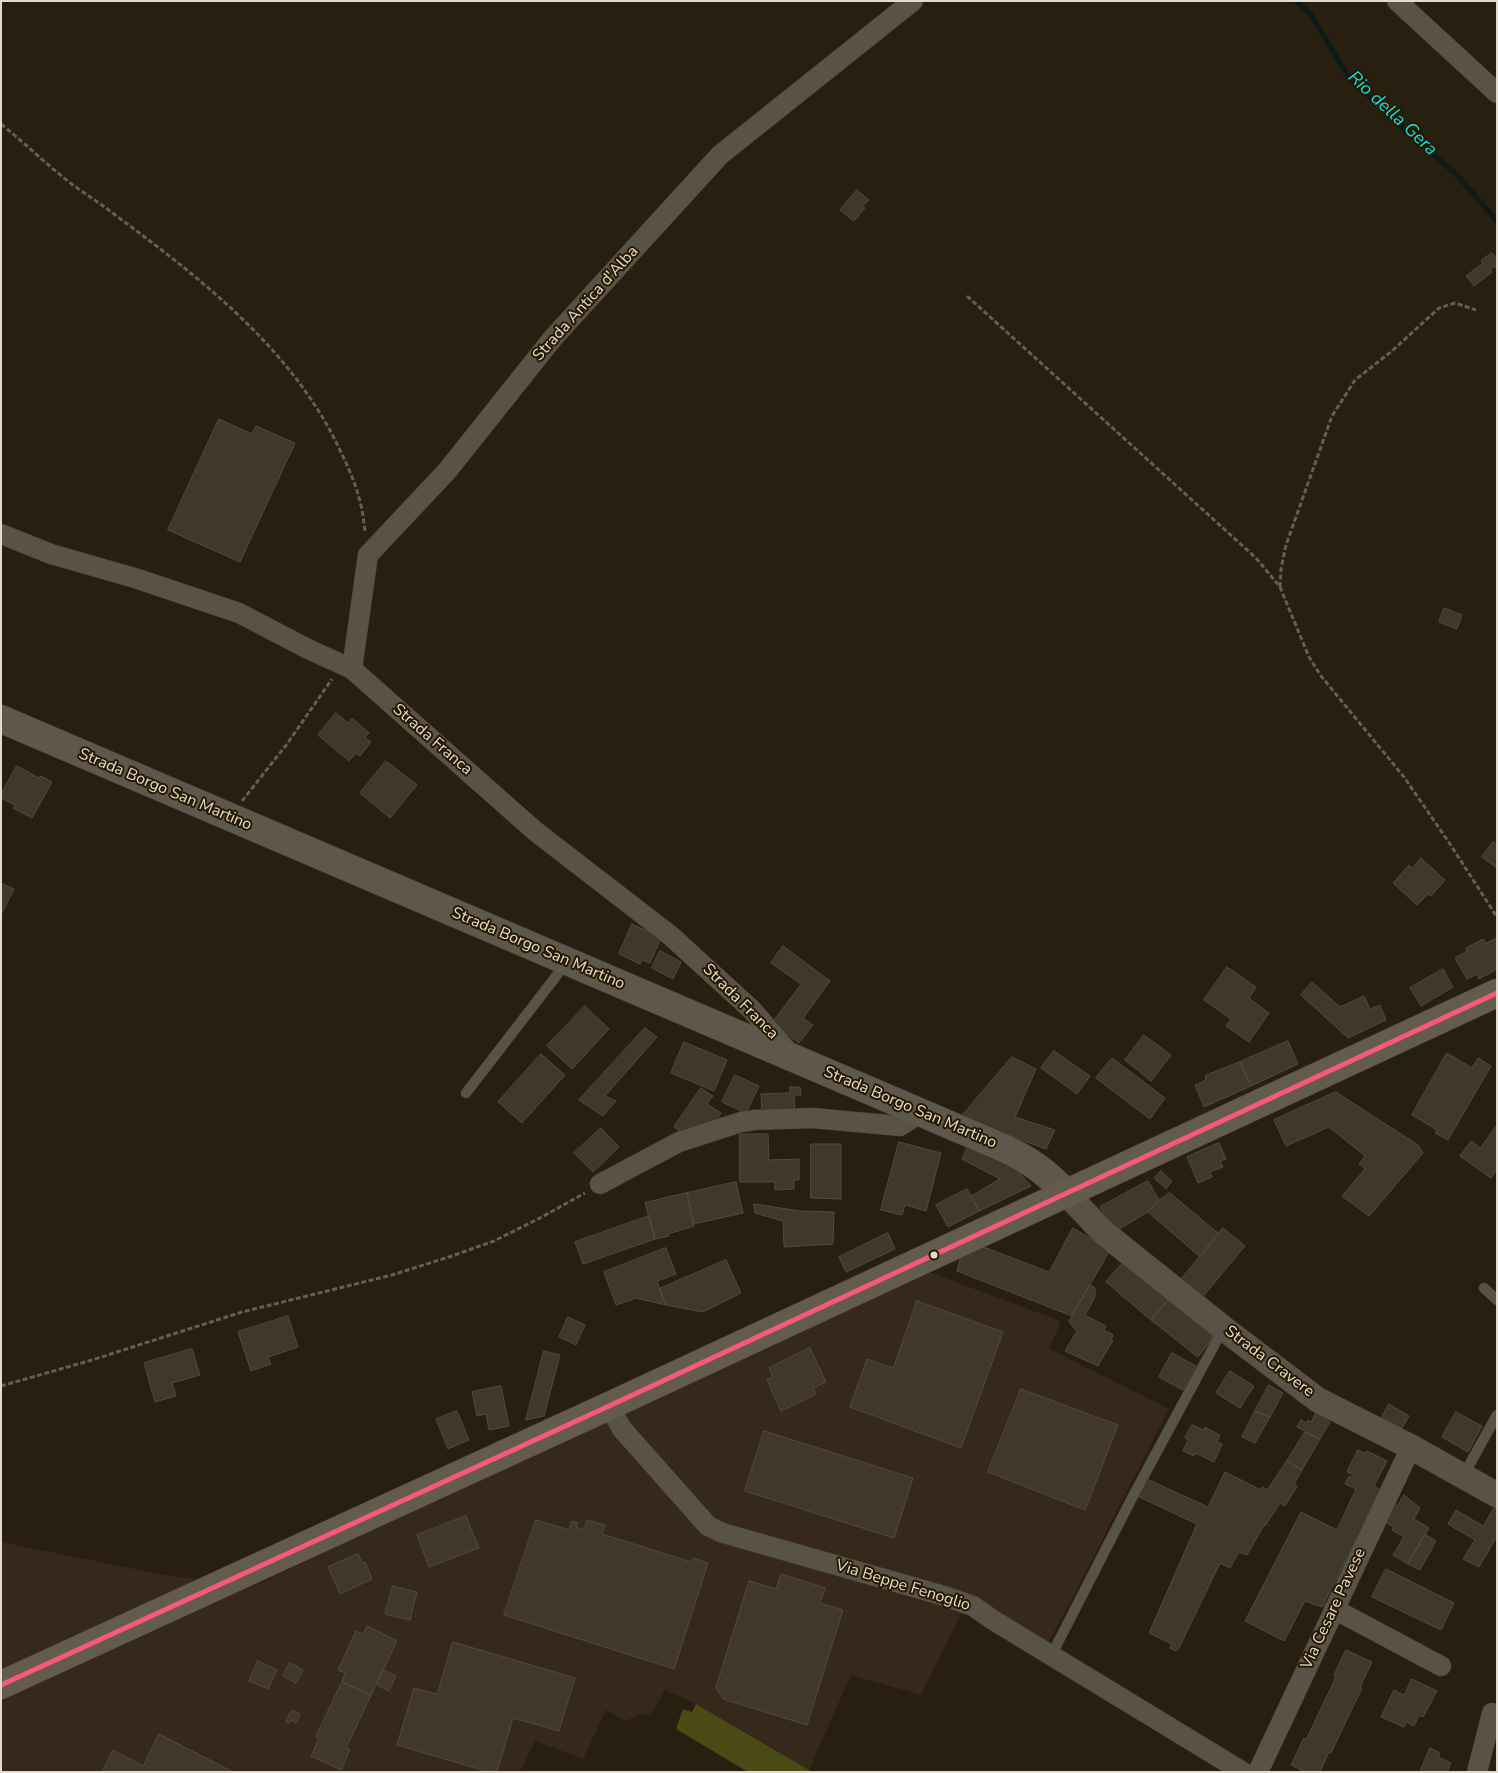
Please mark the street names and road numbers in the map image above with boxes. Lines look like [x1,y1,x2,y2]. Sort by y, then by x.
street label: Strada Antica d'Alba [529,242,643,366]
street label: Strada Franca [388,700,476,780]
street label: Strada Borgo San Martino [76,745,254,835]
street label: Strada Borgo San Martino [449,904,627,994]
street label: Strada Franca [698,960,782,1044]
street label: Strada Borgo San Martino [821,1063,999,1153]
street label: Strada Cravere [1220,1322,1318,1402]
street label: Via Cesare Pavese [1298,1545,1370,1673]
street label: Via Beppe Fenoglio [833,1556,973,1616]

